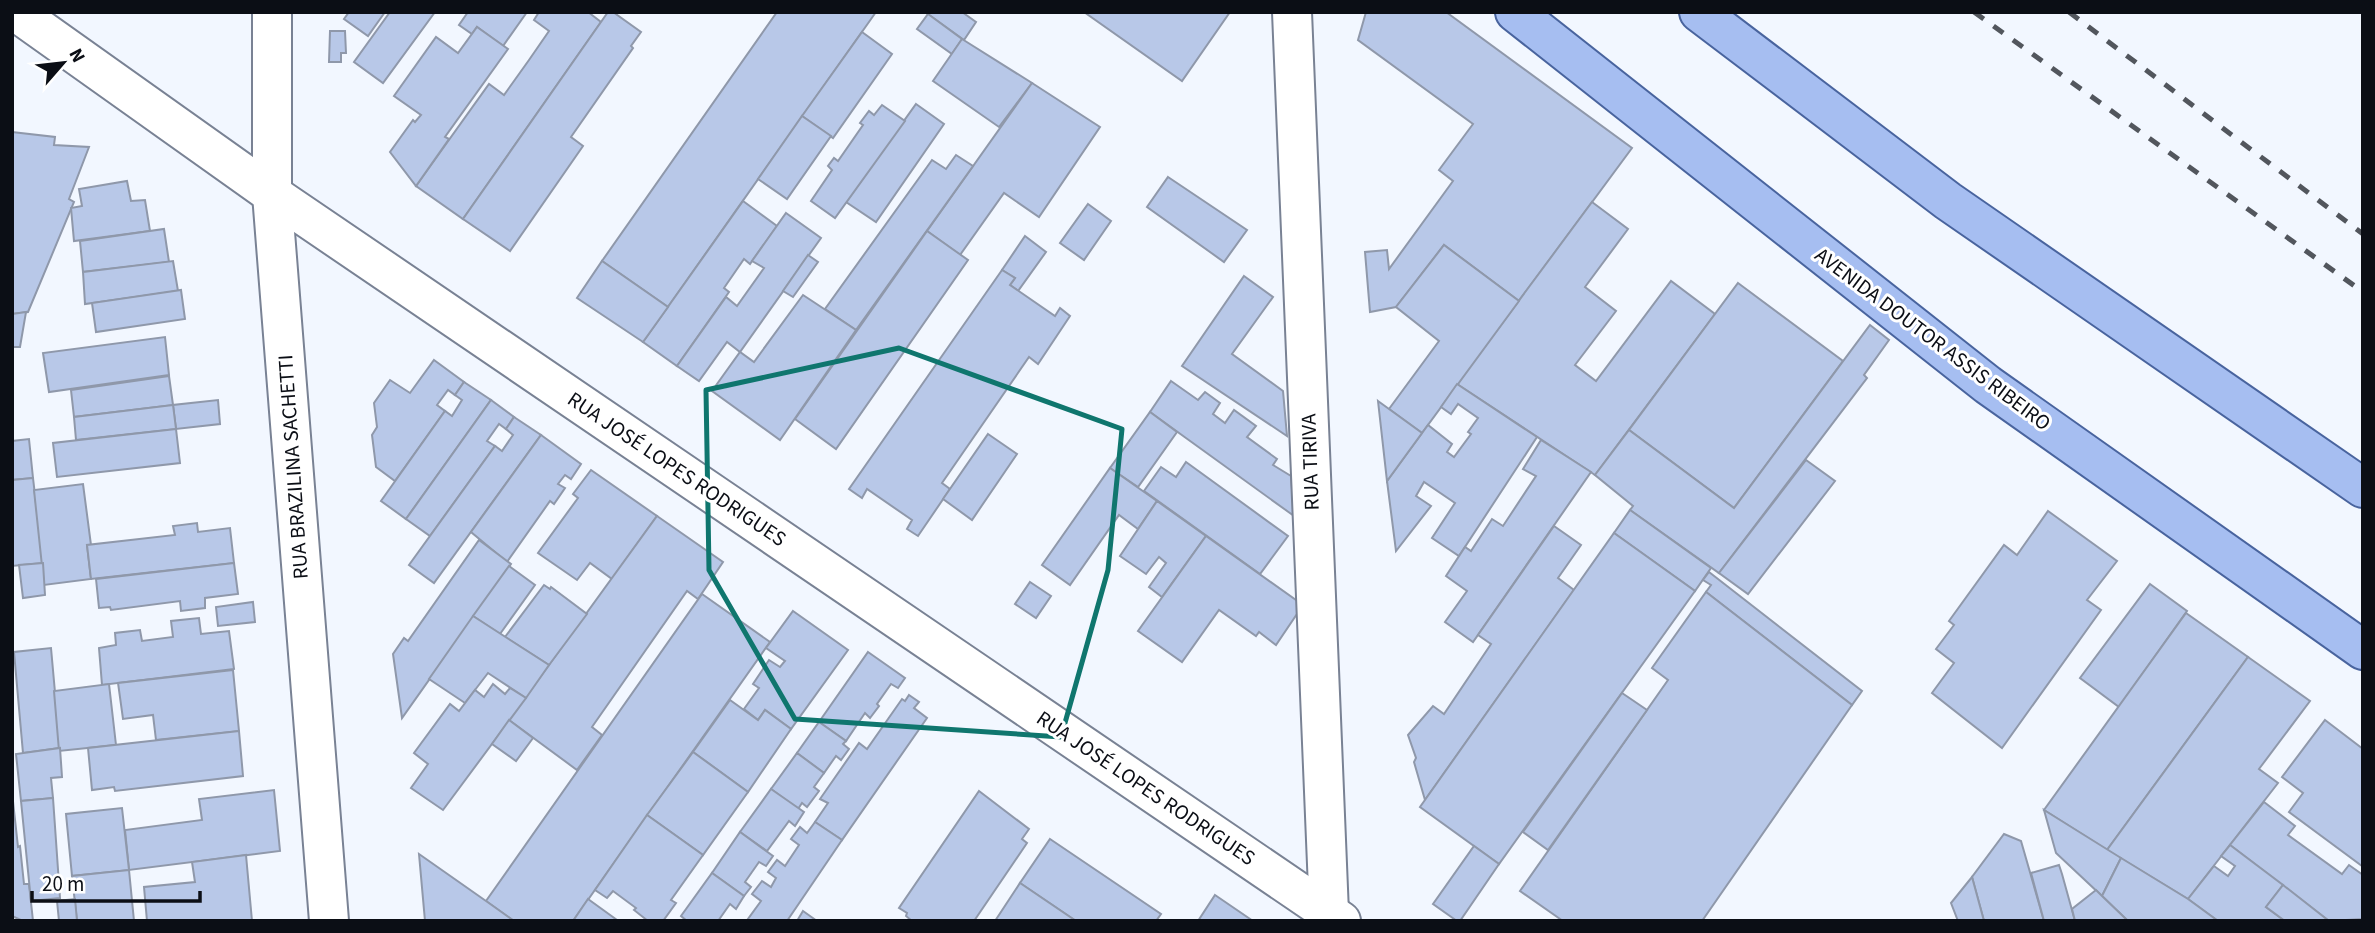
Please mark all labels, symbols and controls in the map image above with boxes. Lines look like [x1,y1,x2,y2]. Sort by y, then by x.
north arrow [28,28,98,98]
text: N [62,44,92,68]
street label: AVENIDA DOUTOR ASSIS RIBEIRO [1809,240,2057,438]
street label: RUA BRAZILINA SACHETTI [270,354,316,580]
street label: RUA JOSÉ LOPES RODRIGUES [562,384,792,554]
street label: RUA TIRIVA [1293,412,1327,511]
street label: RUA JOSÉ LOPES RODRIGUES [1031,703,1261,873]
scale bar [32,860,200,904]
text: 20 m [42,869,84,899]

